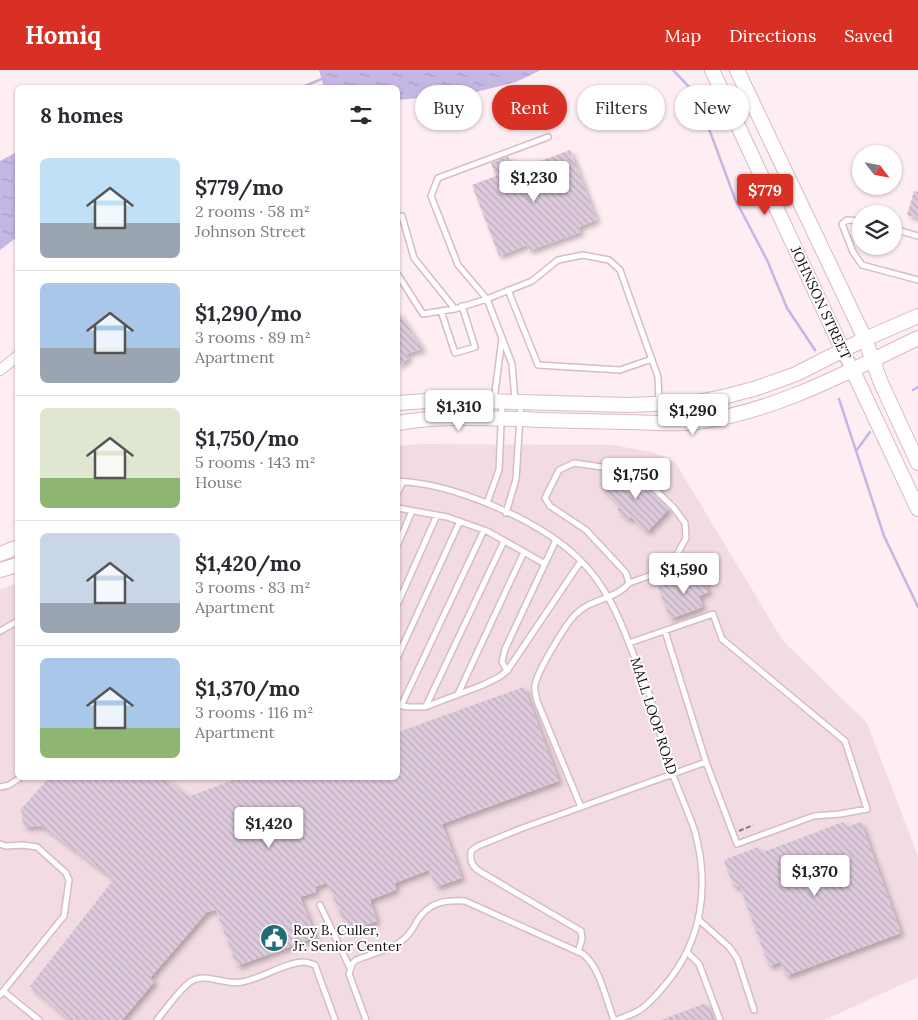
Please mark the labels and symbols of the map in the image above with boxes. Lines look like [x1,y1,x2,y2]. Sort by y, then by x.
north arrow [852,145,902,195]
pin: $1,230 [493,160,575,203]
pin: $779 [735,174,795,216]
street label: JOHNSON STREET [786,243,855,363]
pin: $1,310 [418,390,500,432]
pin: $1,290 [652,394,734,436]
pin: $1,750 [595,458,677,500]
pin: $1,590 [643,552,725,595]
street label: MALL LOOP ROAD [627,655,681,777]
pin: $1,420 [228,806,310,849]
pin: $1,370 [774,854,856,897]
place label: Roy B. Culler, Jr. Senior Center [292,921,402,955]
public building icon: Roy B. Culler, Jr. Senior Center [259,923,289,953]

